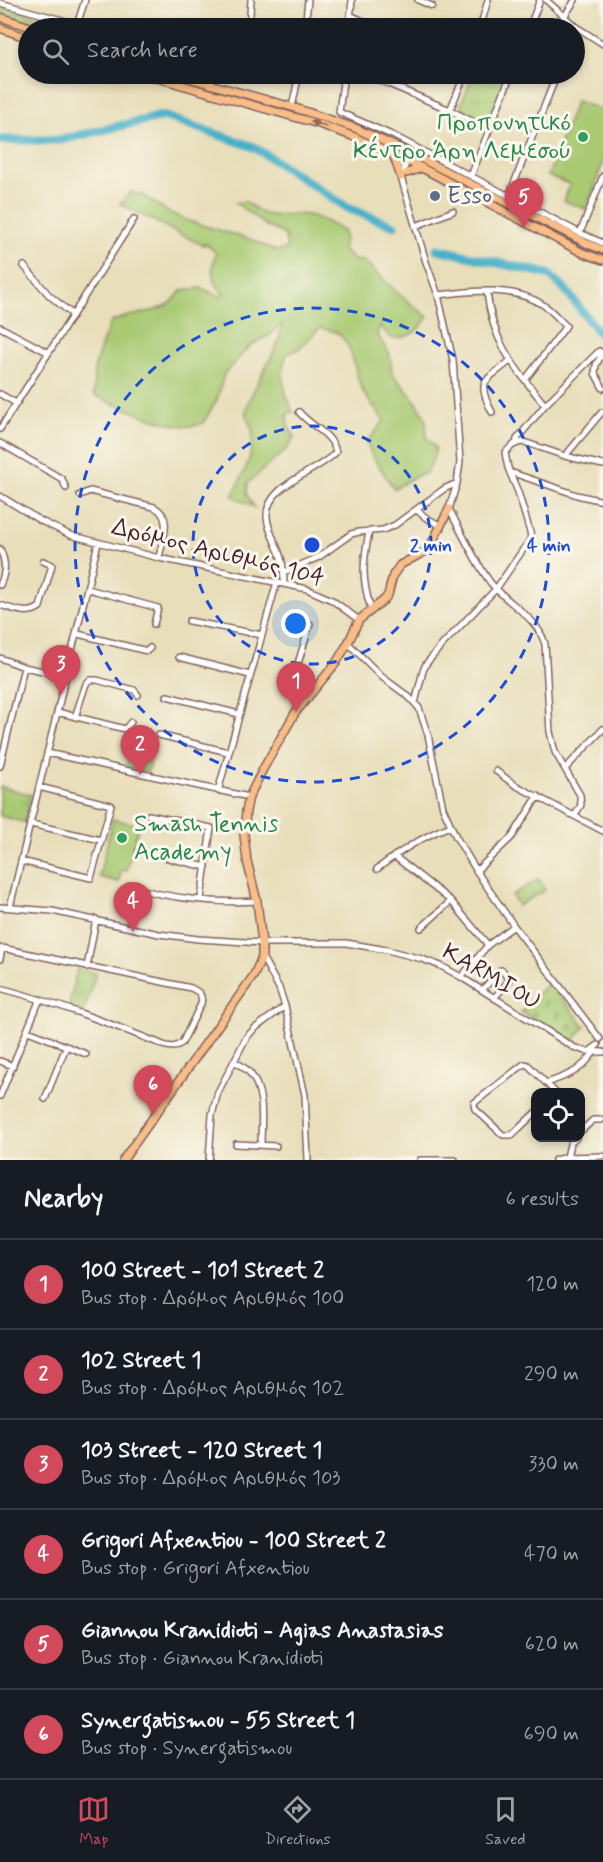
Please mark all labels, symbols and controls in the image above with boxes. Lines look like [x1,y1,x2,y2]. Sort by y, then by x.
search box [18,18,585,84]
icon: search [39,35,72,68]
text: Search here [87,37,198,65]
place label: Προπονητικό Κέντρο Άρη Λεμεσού [353,108,571,167]
one-way arrow [310,119,328,129]
marker: Προπονητικό Κέντρο Άρη Λεμεσού [576,130,590,144]
pin: 5 [504,178,544,228]
place label: Esso [447,181,492,212]
marker: Esso [428,189,442,203]
street label: Δρόμος Αριθμός 104 [109,512,327,594]
text: 2 min [410,534,452,558]
text: 4 min [527,534,571,558]
centre of rings [302,535,322,555]
your location [281,609,310,638]
pin: 3 [42,646,80,695]
pin: 1 [276,662,316,712]
pin: 2 [120,726,160,775]
place label: Smash Tennis Academy [134,809,279,868]
marker: Smash Tennis Academy [115,831,129,845]
pin: 4 [114,882,152,932]
street label: KARMIOU [436,936,546,1018]
pin: 6 [134,1066,172,1115]
map controls [531,1088,585,1142]
button: locate [531,1088,585,1142]
text: Nearby [24,1182,103,1216]
text: 6 results [506,1186,579,1213]
text: 100 Street - 101 Street 2 [81,1257,324,1285]
text: 1 [39,1271,48,1298]
text: 120 m [526,1271,579,1298]
text: Bus stop · Δρόμος Αριθμός 100 [81,1285,344,1312]
text: 102 Street 1 [81,1347,201,1375]
text: 2 [39,1361,48,1388]
text: 290 m [524,1361,579,1388]
text: Bus stop · Δρόμος Αριθμός 102 [81,1375,344,1402]
text: 103 Street - 120 Street 1 [81,1437,322,1465]
text: 3 [39,1451,48,1478]
text: 330 m [528,1451,579,1478]
text: Bus stop · Δρόμος Αριθμός 103 [81,1465,341,1492]
text: Grigori Afxentiou - 100 Street 2 [81,1527,386,1555]
text: 4 [38,1541,49,1568]
text: 470 m [524,1541,579,1568]
text: Bus stop · Grigori Afxentiou [81,1555,310,1582]
text: Giannou Kranidioti - Agias Anastasias [81,1617,444,1645]
text: 5 [38,1631,50,1658]
text: 620 m [525,1631,579,1658]
text: Bus stop · Giannou Kranidioti [81,1645,323,1672]
text: Synergatismou - 55 Street 1 [81,1707,355,1735]
text: 6 [38,1721,49,1748]
text: 690 m [524,1721,579,1748]
text: Bus stop · Synergatismou [81,1735,292,1762]
tab: Map [77,1793,110,1850]
tab: Directions [265,1793,331,1850]
tab: Saved [485,1793,526,1850]

